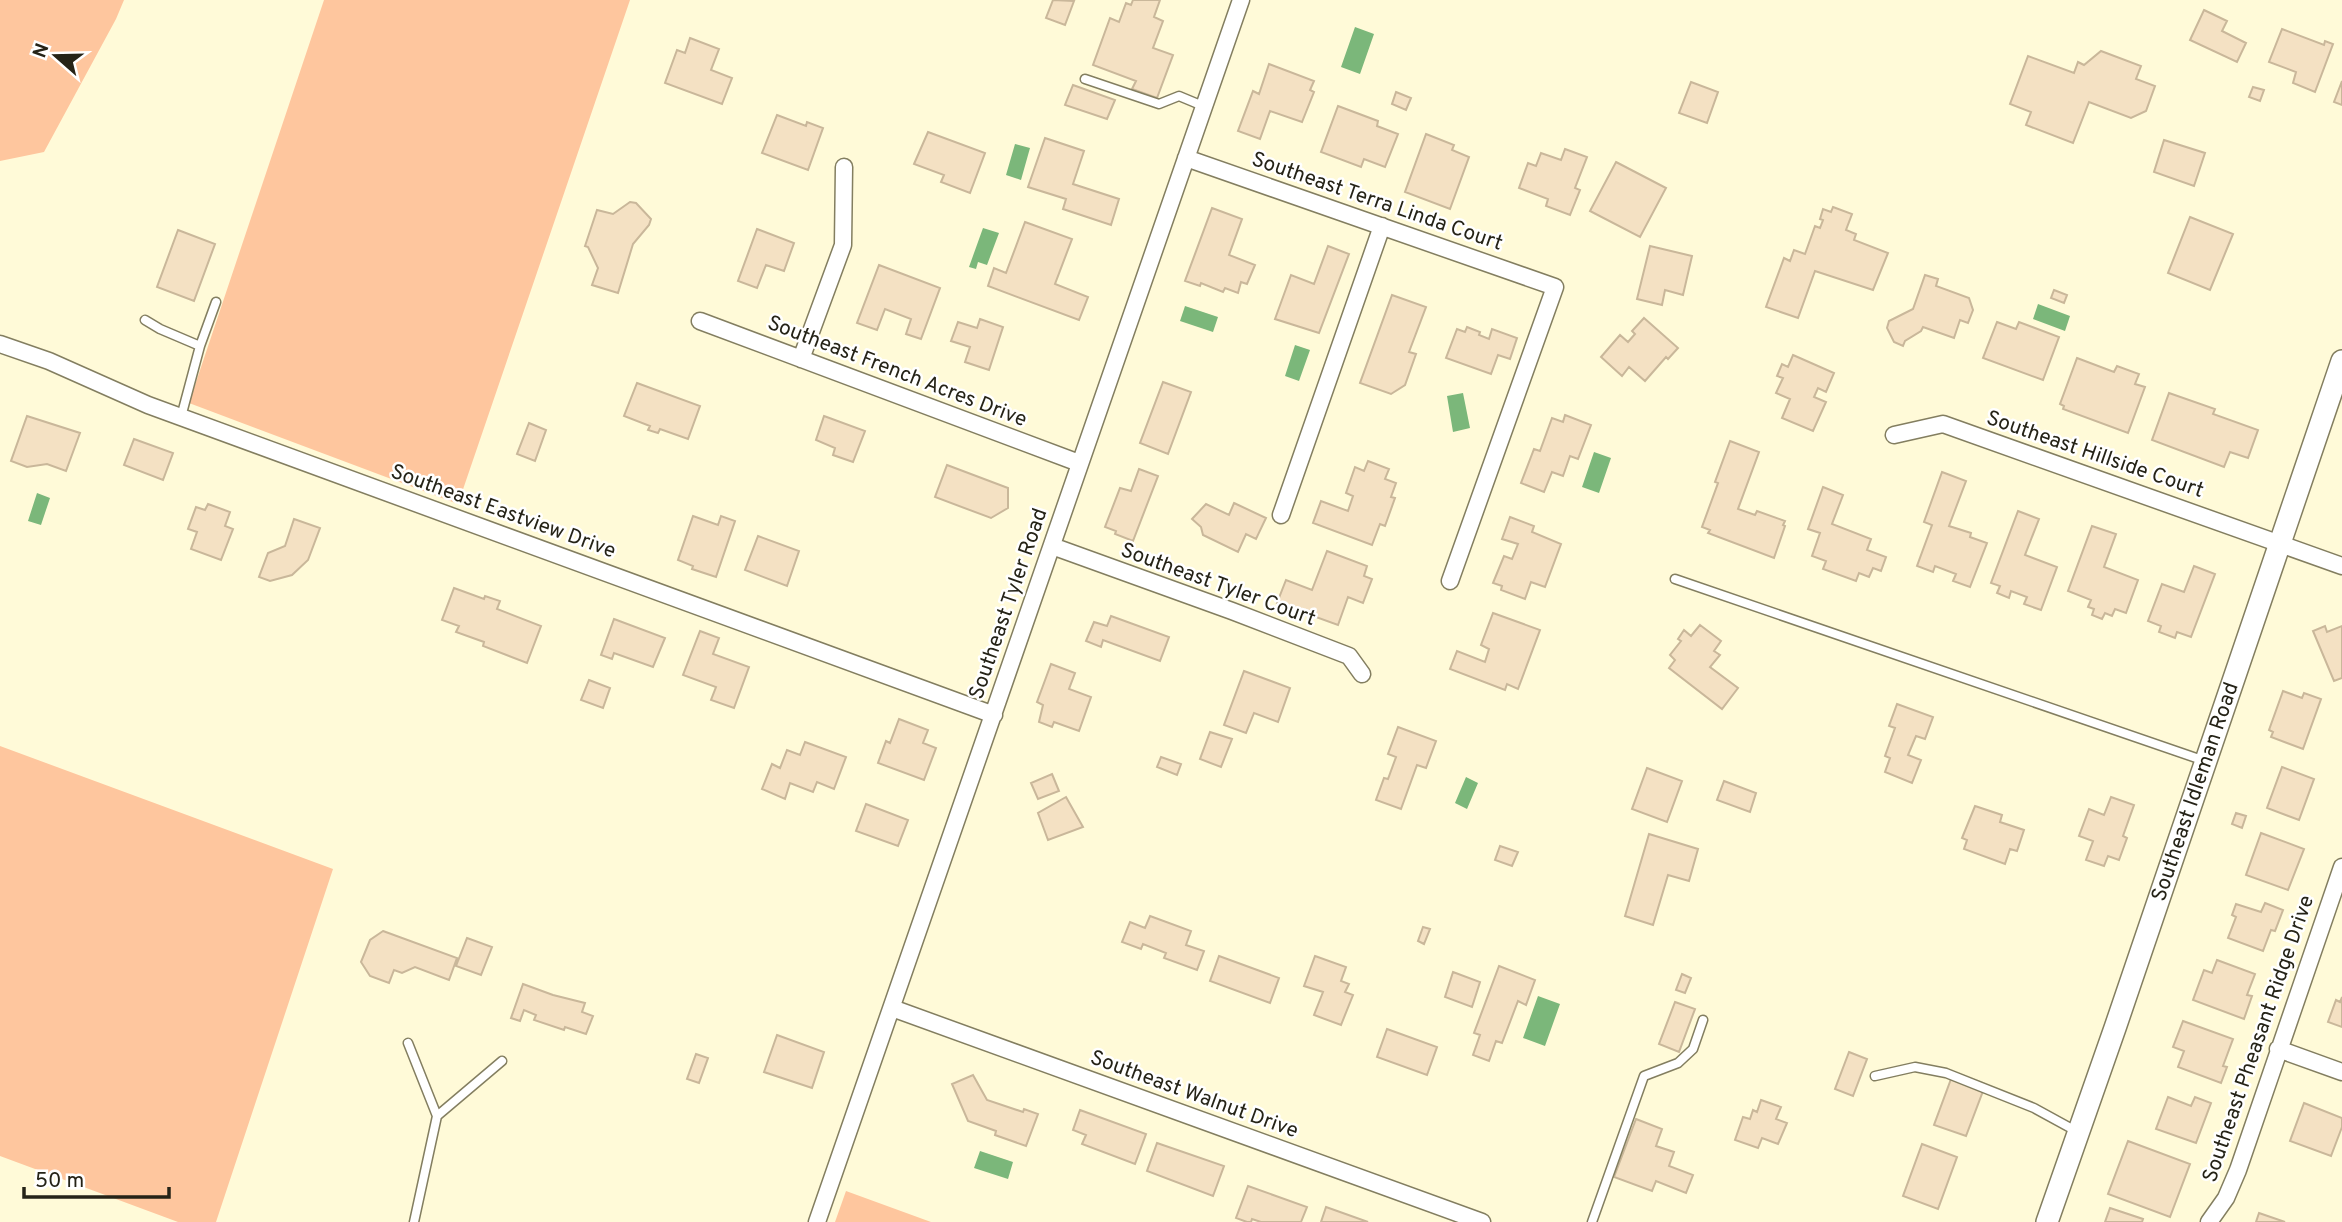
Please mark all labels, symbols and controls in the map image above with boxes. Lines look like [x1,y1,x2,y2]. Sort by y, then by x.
north arrow [21,21,91,91]
text: N [28,40,56,61]
street label: Southeast Terra Linda Court [1248,146,1506,258]
street label: Southeast French Acres Drive [763,310,1031,434]
street label: Southeast Hillside Court [1983,405,2207,505]
street label: Southeast Eastview Drive [387,459,619,565]
street label: Southeast Tyler Road [964,505,1054,703]
street label: Southeast Tyler Court [1117,537,1319,633]
street label: Southeast Idleman Road [2146,679,2245,905]
street label: Southeast Pheasant Ridge Drive [2197,892,2321,1186]
street label: Southeast Walnut Drive [1086,1045,1302,1145]
scale bar [24,1156,170,1200]
text: 50 m [35,1168,84,1195]

